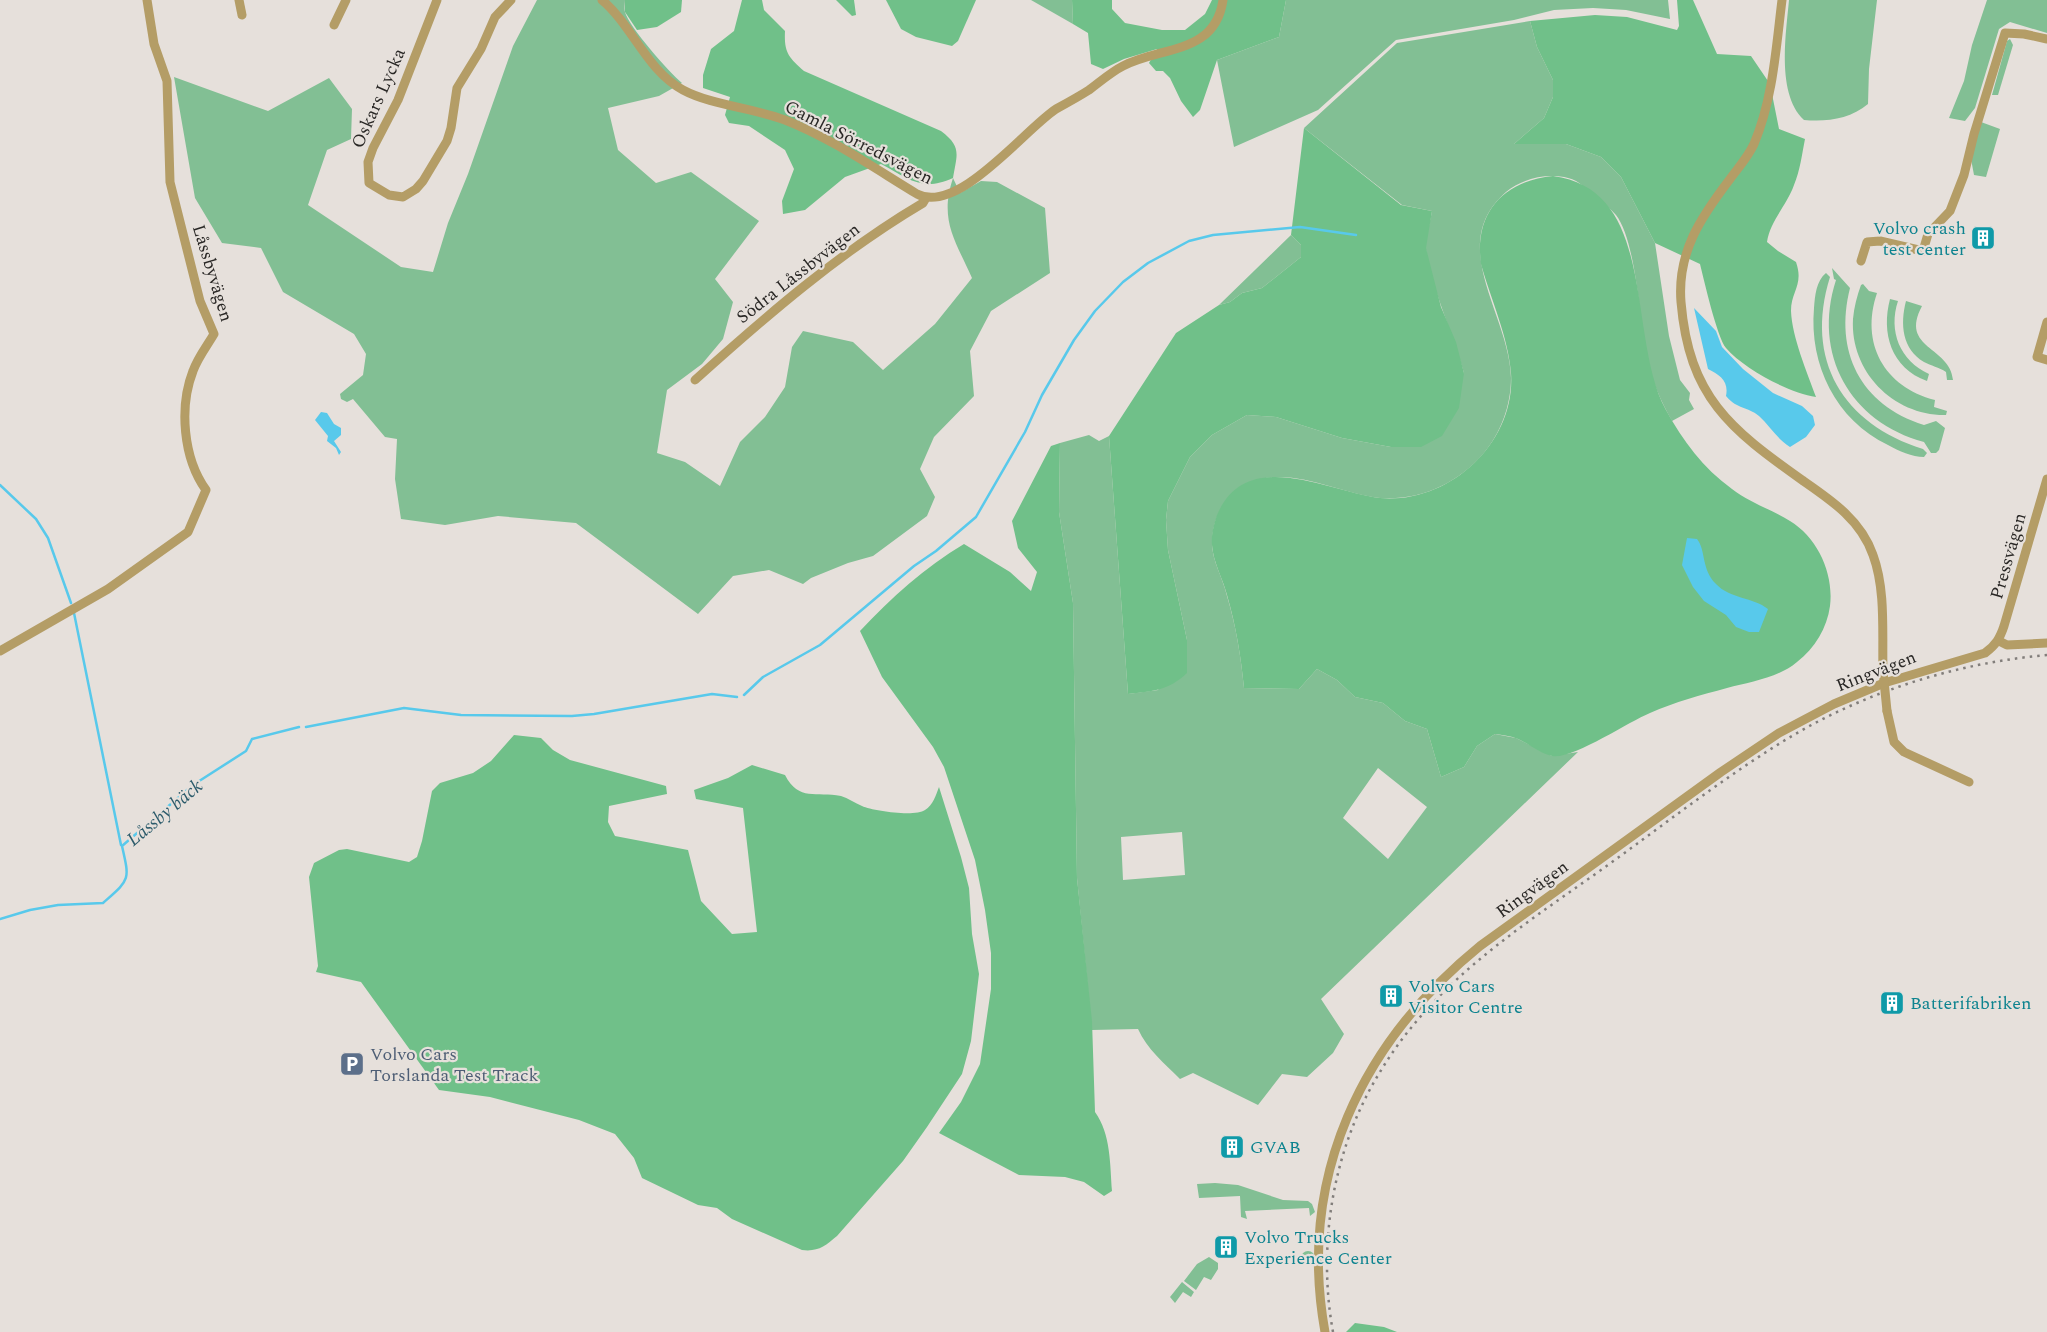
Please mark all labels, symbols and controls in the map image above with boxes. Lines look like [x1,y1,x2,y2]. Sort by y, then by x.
street label: Oskars Lycka [344,44,413,153]
street label: Gamla Sörredsvägen [780,93,938,192]
place label: Volvo crash test center [1873,215,1966,263]
street label: Södra Låssbyvägen [731,216,866,330]
street label: Låssbyvägen [185,221,240,325]
building icon: Volvo crash test center [1970,225,1996,251]
street label: Pressvägen [1983,510,2034,603]
street label: Ringvägen [1832,644,1920,699]
water label: Låssby bäck [120,772,210,854]
street label: Ringvägen [1490,854,1574,925]
place label: Volvo Cars Visitor Centre [1408,973,1523,1021]
building icon: Volvo Cars Visitor Centre [1378,983,1404,1009]
building icon: Batterifabriken [1879,990,1905,1016]
place label: Batterifabriken [1910,990,2031,1017]
place label: Volvo Cars Torslanda Test Track [370,1041,539,1089]
parking icon: Volvo Cars Torslanda Test Track [339,1051,365,1077]
building icon: GVAB [1219,1134,1245,1160]
place label: GVAB [1250,1134,1301,1161]
place label: Volvo Trucks Experience Center [1244,1224,1392,1272]
building icon: Volvo Trucks Experience Center [1213,1234,1239,1260]

